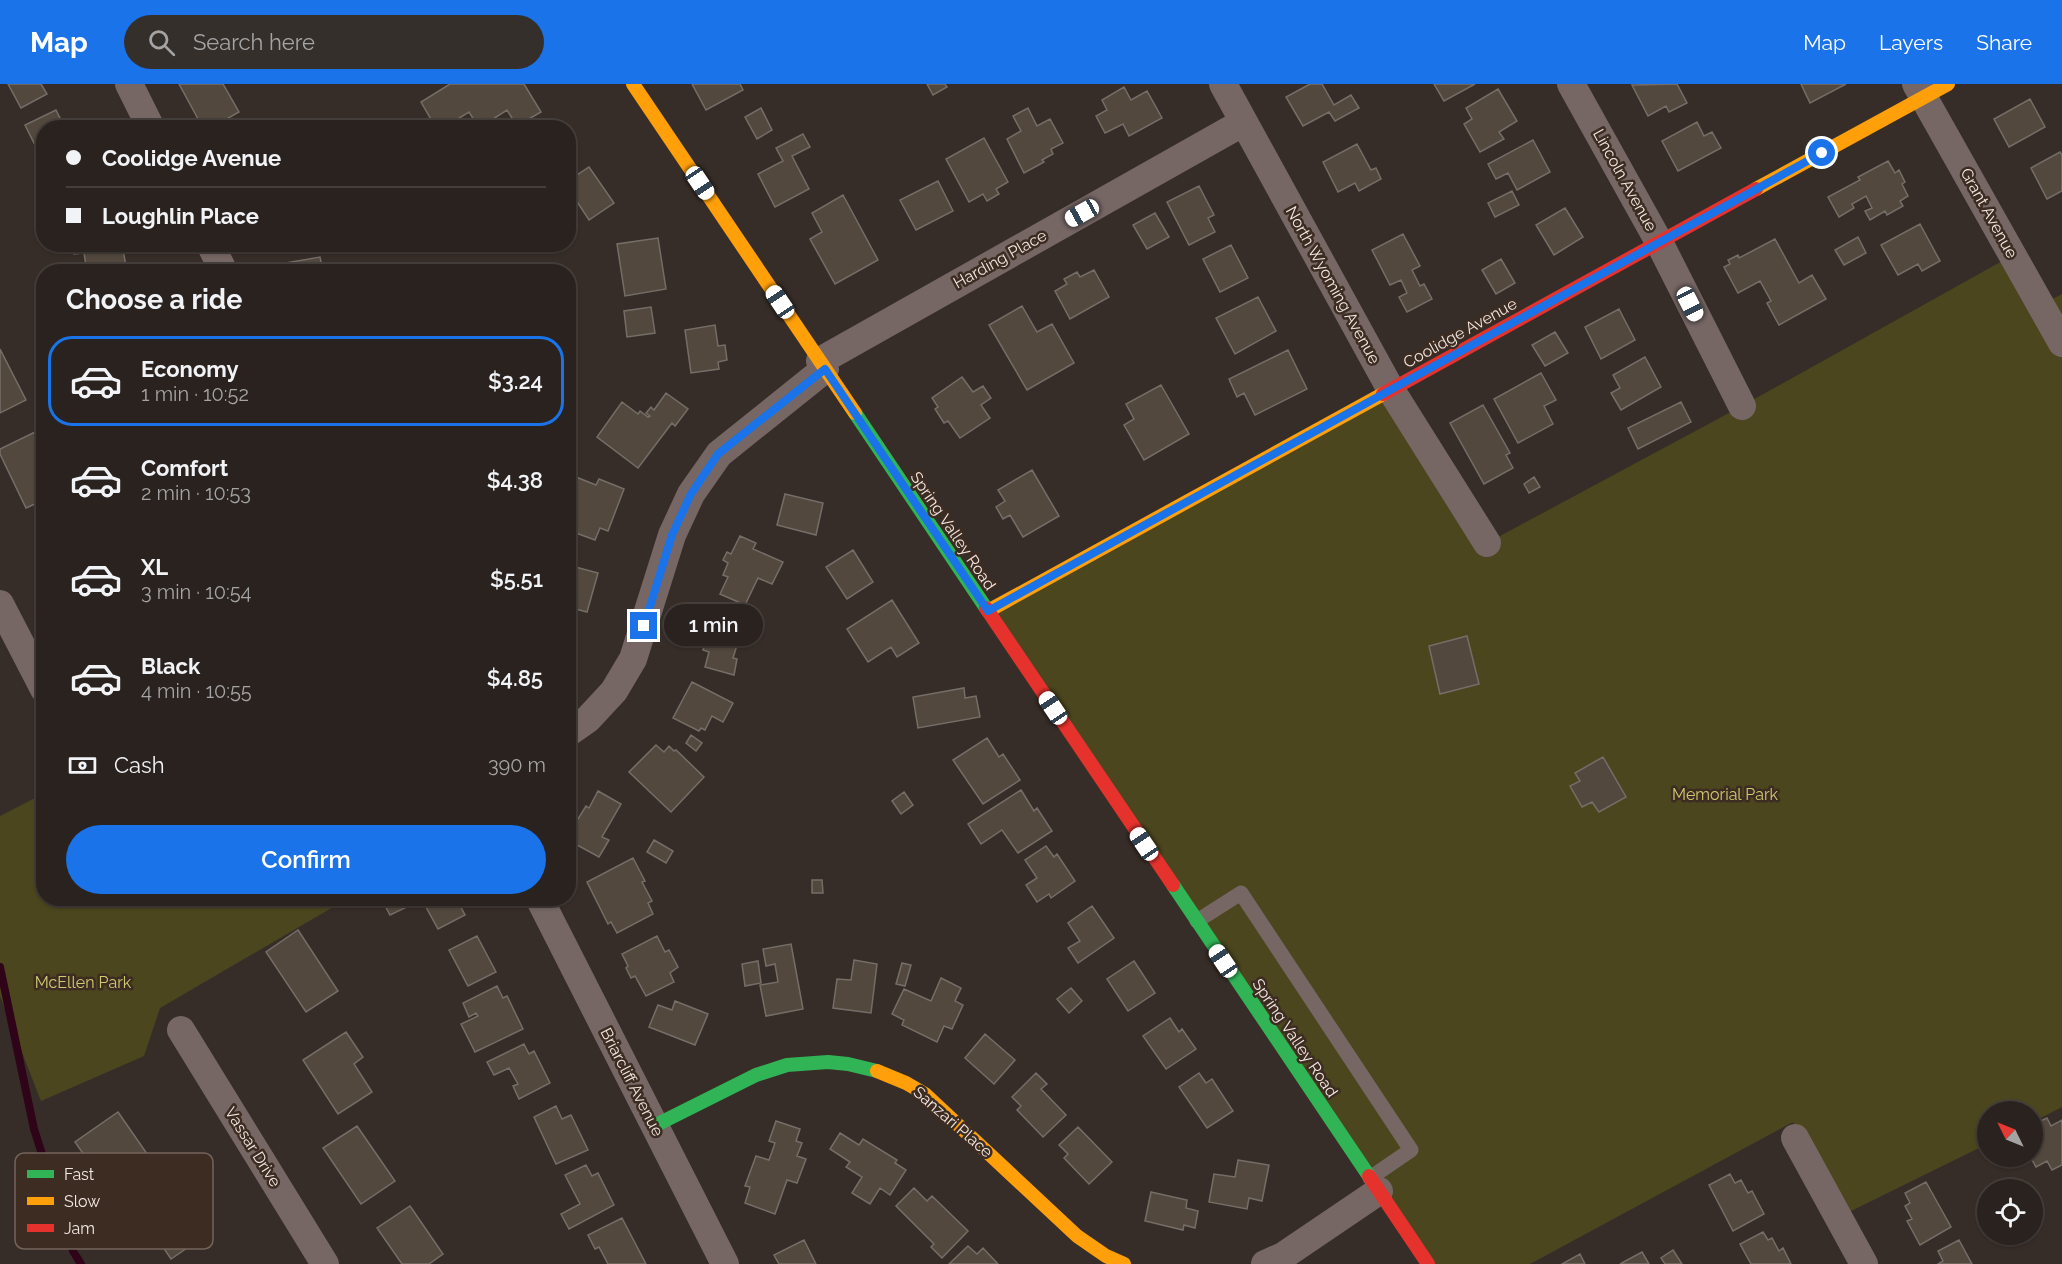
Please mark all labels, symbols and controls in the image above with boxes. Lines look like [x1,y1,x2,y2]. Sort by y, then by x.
search box [124,15,544,69]
text: Map [30,26,88,59]
icon: search [145,26,178,59]
text: Search here [193,29,315,55]
text: Map [1803,30,1846,55]
text: Layers [1879,30,1943,55]
text: Share [1976,30,2032,55]
street label: Lincoln Avenue [1589,126,1661,234]
route start [1808,139,1835,166]
text: Coolidge Avenue [102,145,281,171]
car [682,163,718,203]
street label: Grant Avenue [1956,165,2022,261]
car [1062,196,1102,230]
text: Loughlin Place [102,203,259,229]
street label: North Wyoming Avenue [1282,203,1384,367]
street label: Harding Place [950,226,1050,292]
car [762,282,798,322]
text: Choose a ride [66,284,242,315]
car [1674,284,1706,324]
street label: Coolidge Avenue [1400,294,1520,372]
icon: car [69,354,123,408]
text: Economy [141,356,239,382]
text: $3.24 [488,368,543,394]
text: 1 min · 10:52 [141,382,249,406]
icon: car [69,453,123,507]
text: Comfort [141,455,228,481]
text: $4.38 [487,467,543,493]
street label: Spring Valley Road [906,468,1000,594]
text: 2 min · 10:53 [141,481,251,505]
icon: car [69,552,123,606]
text: XL [141,554,168,580]
text: $5.51 [490,566,543,592]
text: 3 min · 10:54 [141,580,252,604]
callout: 1 min [665,605,764,647]
route end [630,612,657,639]
text: 1 min [689,613,738,637]
icon: car [69,651,123,705]
text: Black [141,653,200,679]
text: $4.85 [487,665,543,691]
text: 4 min · 10:55 [141,679,252,703]
car [1035,688,1071,728]
icon: cash [66,749,99,782]
text: Cash [114,752,165,778]
text: 390 m [488,753,546,777]
park label: Memorial Park [1672,785,1778,804]
car [1126,824,1162,864]
button: Confirm [66,825,546,894]
car [1205,941,1241,981]
park label: McEllen Park [35,973,132,992]
street label: Spring Valley Road [1248,975,1342,1101]
street label: Briarcliff Avenue [596,1025,668,1139]
street label: Sanzari Place [910,1082,996,1162]
north arrow [1977,1101,2043,1167]
map controls [1977,1101,2043,1245]
street label: Vassar Drive [221,1104,285,1190]
legend [15,1153,213,1249]
text: Fast [64,1165,95,1184]
button: locate [1977,1179,2043,1245]
text: Slow [64,1192,100,1211]
text: Jam [64,1219,95,1238]

